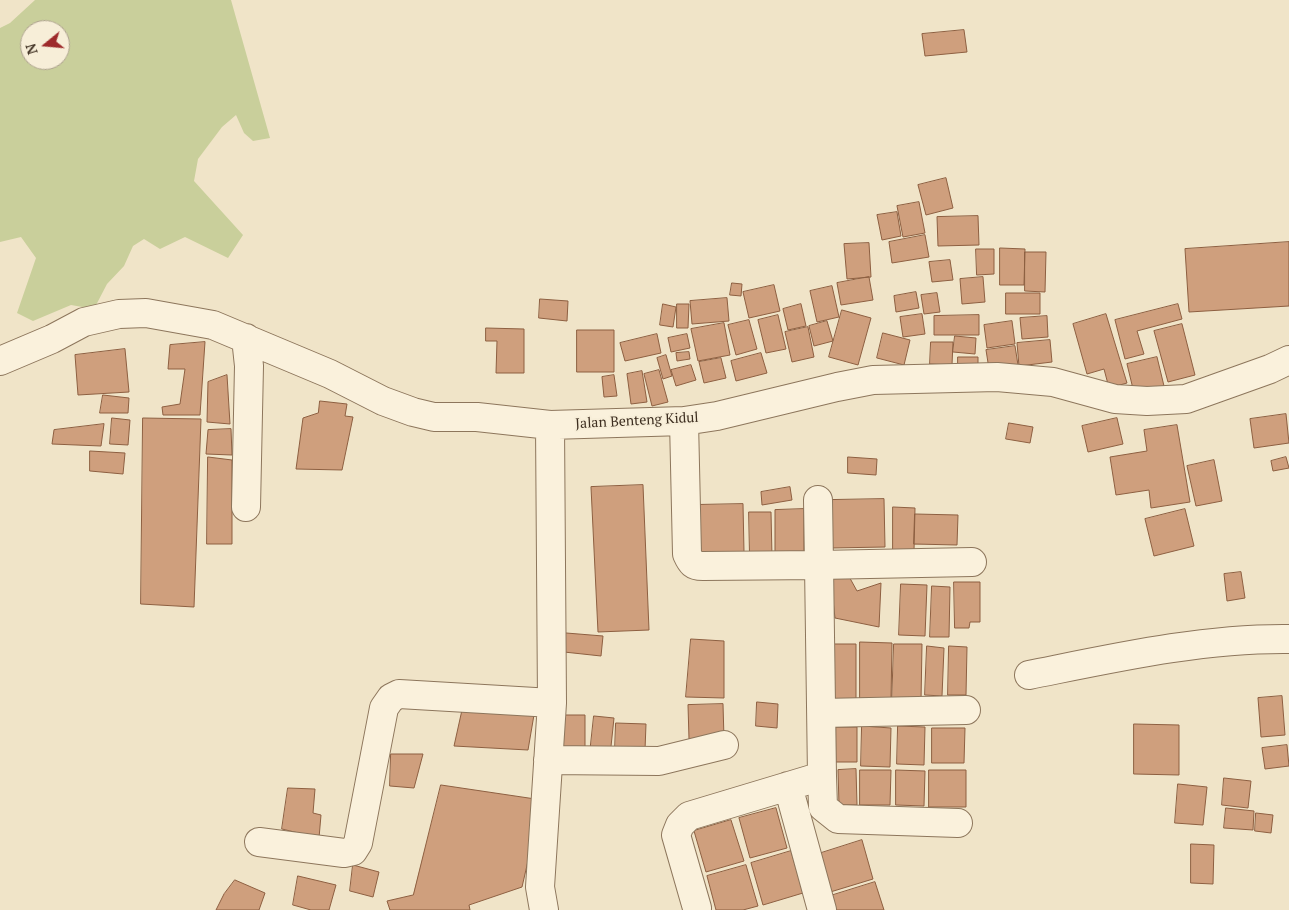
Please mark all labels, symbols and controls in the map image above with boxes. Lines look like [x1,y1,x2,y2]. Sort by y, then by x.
north arrow [20,20,70,70]
text: N [20,41,42,57]
street label: Jalan Benteng Kidul [575,409,699,433]

